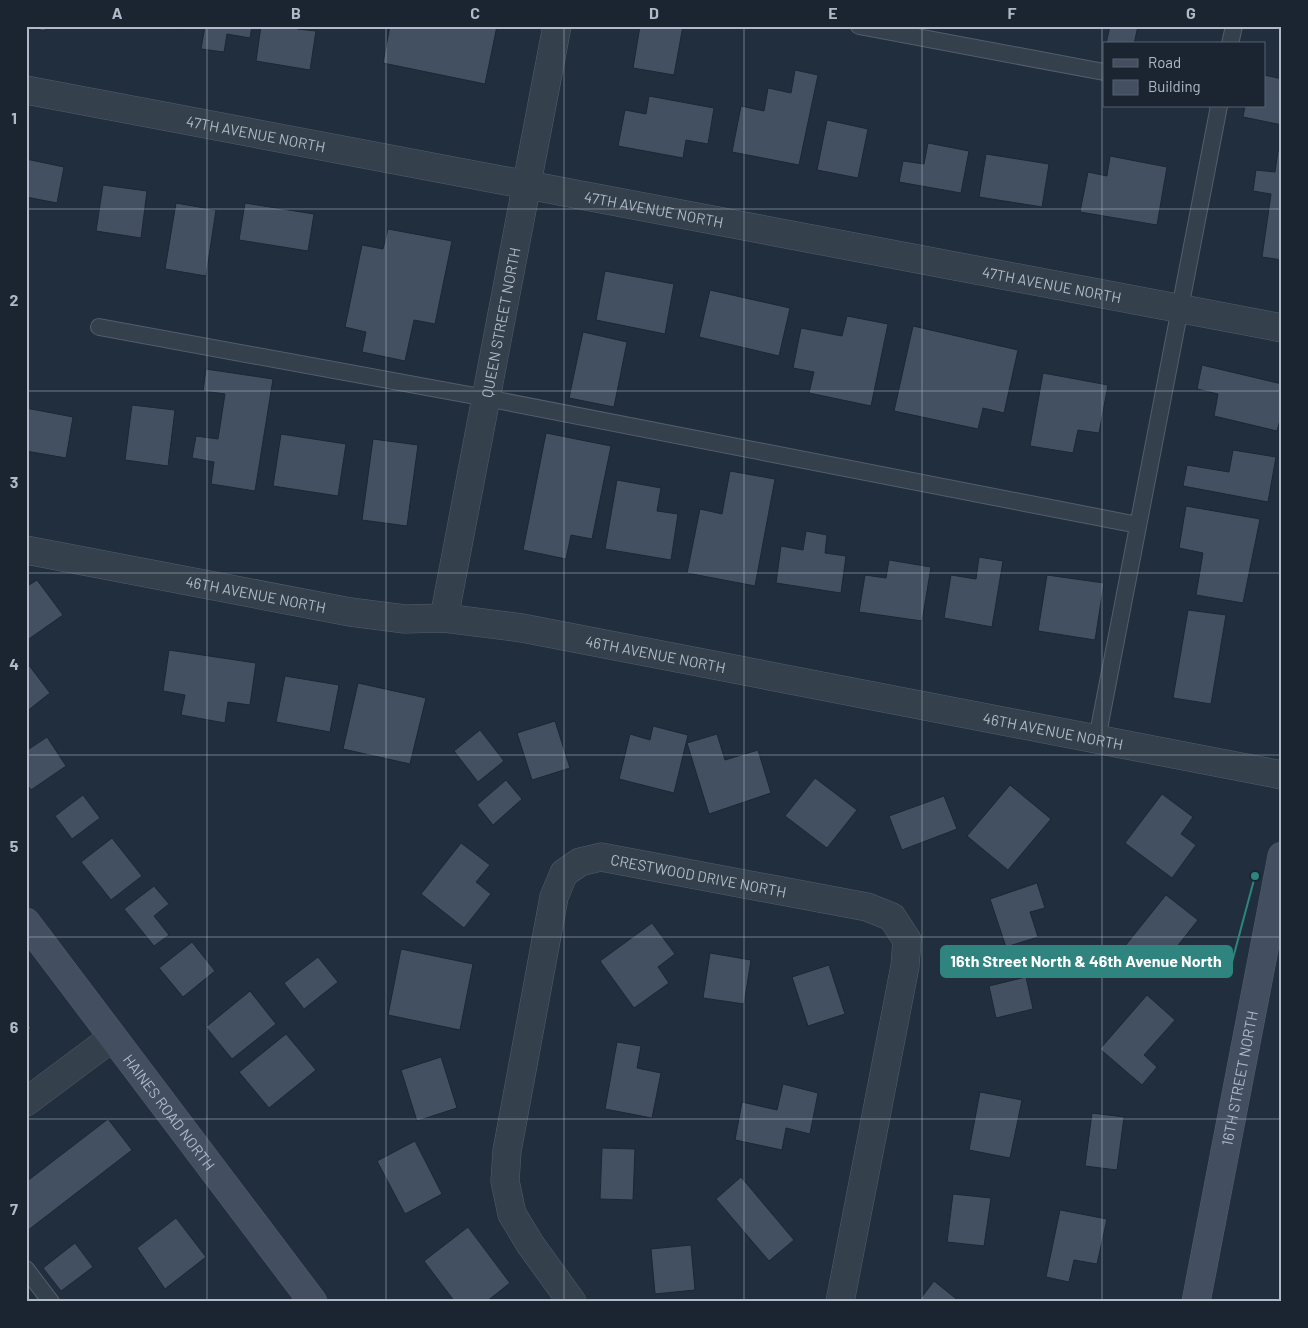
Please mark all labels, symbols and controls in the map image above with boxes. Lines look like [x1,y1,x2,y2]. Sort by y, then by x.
text: A [112,3,123,22]
text: B [291,3,301,22]
text: C [470,3,480,22]
text: D [649,3,659,22]
text: E [828,3,838,22]
text: F [1008,3,1017,22]
text: G [1186,3,1196,22]
legend [1103,42,1266,108]
text: Road [1148,53,1181,71]
text: Building [1148,77,1201,95]
text: 1 [11,108,17,127]
street label: 47TH AVENUE NORTH [185,112,327,156]
street label: 47TH AVENUE NORTH [583,187,725,231]
street label: QUEEN STREET NORTH [477,246,524,399]
street label: 47TH AVENUE NORTH [981,262,1123,306]
text: 2 [10,290,19,309]
text: 3 [10,472,18,491]
street label: 46TH AVENUE NORTH [184,572,327,616]
street label: 46TH AVENUE NORTH [584,631,727,676]
text: 4 [9,654,19,673]
street label: 46TH AVENUE NORTH [982,708,1125,753]
text: 5 [10,836,19,855]
street label: CRESTWOOD DRIVE NORTH [609,850,788,901]
callout: 16th Street North & 46th Avenue North [941,946,1232,977]
text: 16th Street North & 46th Avenue North [950,951,1222,970]
street label: 16TH STREET NORTH [1217,1009,1261,1147]
text: 6 [10,1017,19,1036]
street label: HAINES ROAD NORTH [120,1050,219,1173]
text: 7 [10,1199,18,1218]

